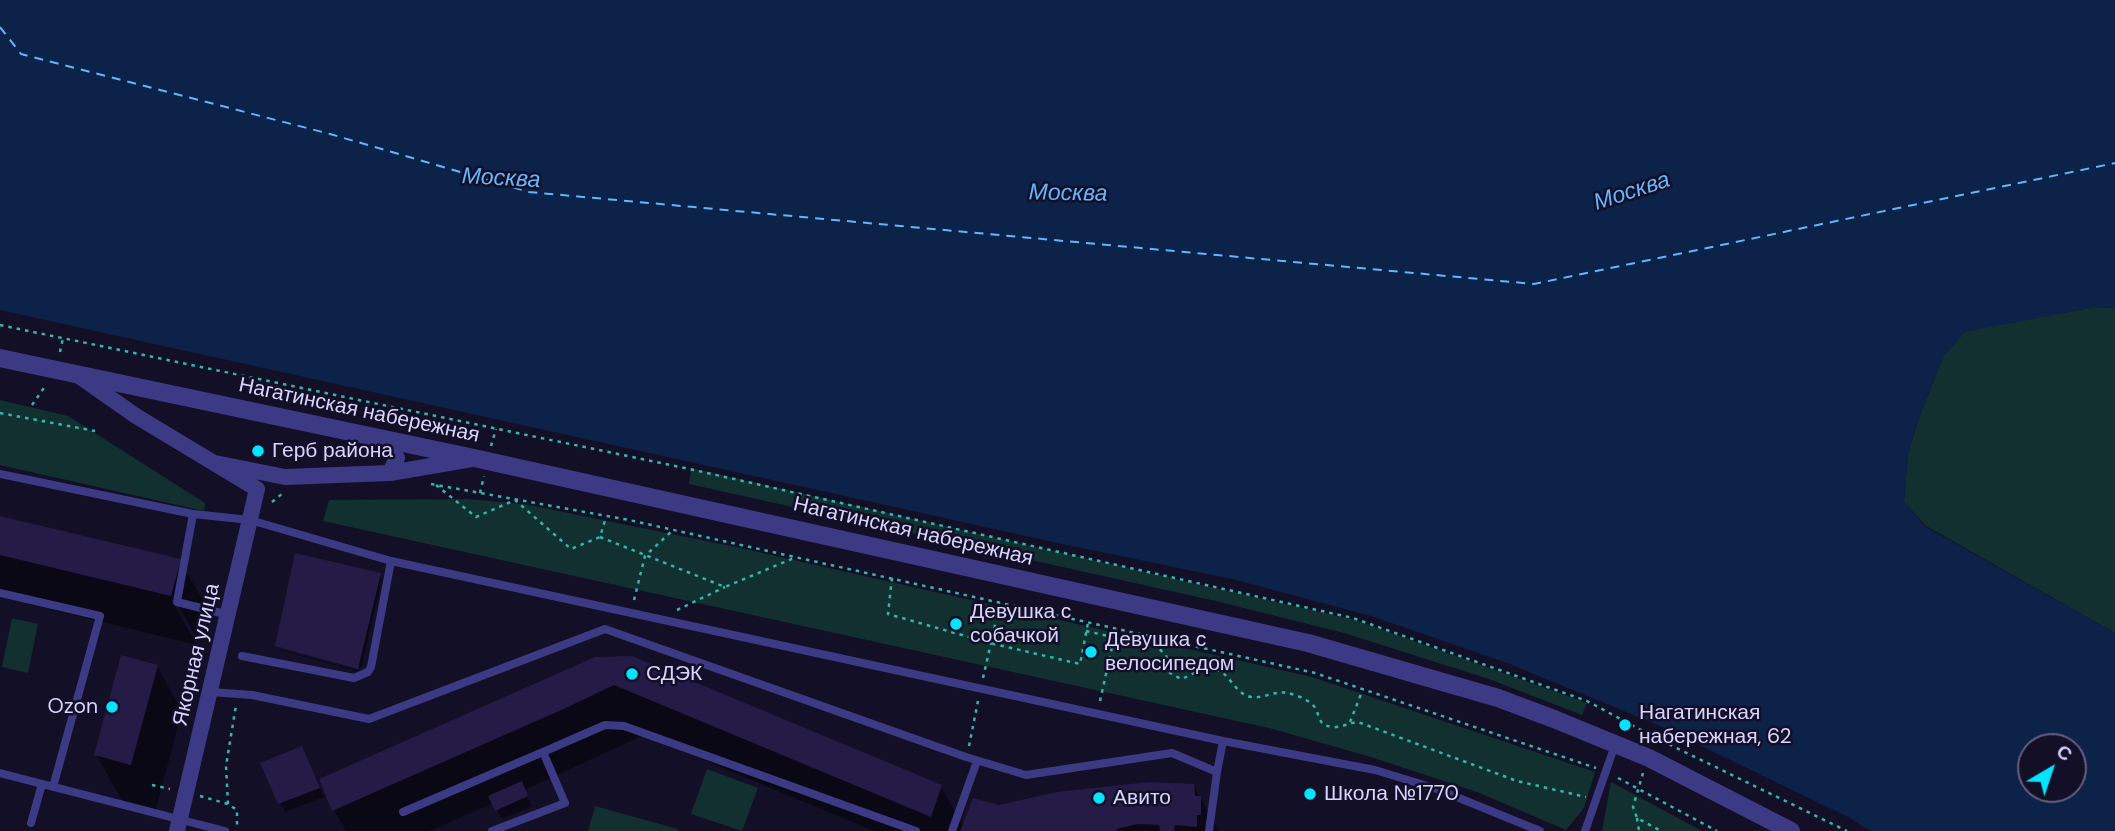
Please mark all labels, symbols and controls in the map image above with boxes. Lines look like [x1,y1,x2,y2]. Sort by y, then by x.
water label: Москва [461,163,541,195]
water label: Москва [1590,167,1674,217]
water label: Москва [1028,180,1108,208]
street label: Нагатинская набережная [236,373,482,449]
place label: Герб района [272,438,393,464]
marker: Герб района [250,443,266,459]
street label: Нагатинская набережная [791,492,1035,572]
street label: Якорная улица [168,581,226,729]
place label: Девушка с собачкой [970,599,1071,649]
marker: Девушка с собачкой [948,616,964,632]
place label: Девушка с велосипедом [1105,627,1234,677]
marker: Девушка с велосипедом [1083,644,1099,660]
place label: СДЭК [646,661,702,687]
marker: СДЭК [624,666,640,682]
place label: Ozon [48,694,98,720]
marker: Ozon [104,699,120,715]
place label: Нагатинская набережная, 62 [1639,700,1792,750]
marker: Нагатинская набережная, 62 [1617,717,1633,733]
north arrow [2017,733,2087,803]
text: С [2051,739,2077,767]
place label: Школа №1770 [1324,781,1459,807]
place label: Авито [1113,785,1171,811]
marker: Школа №1770 [1302,786,1318,802]
marker: Авито [1091,790,1107,806]

